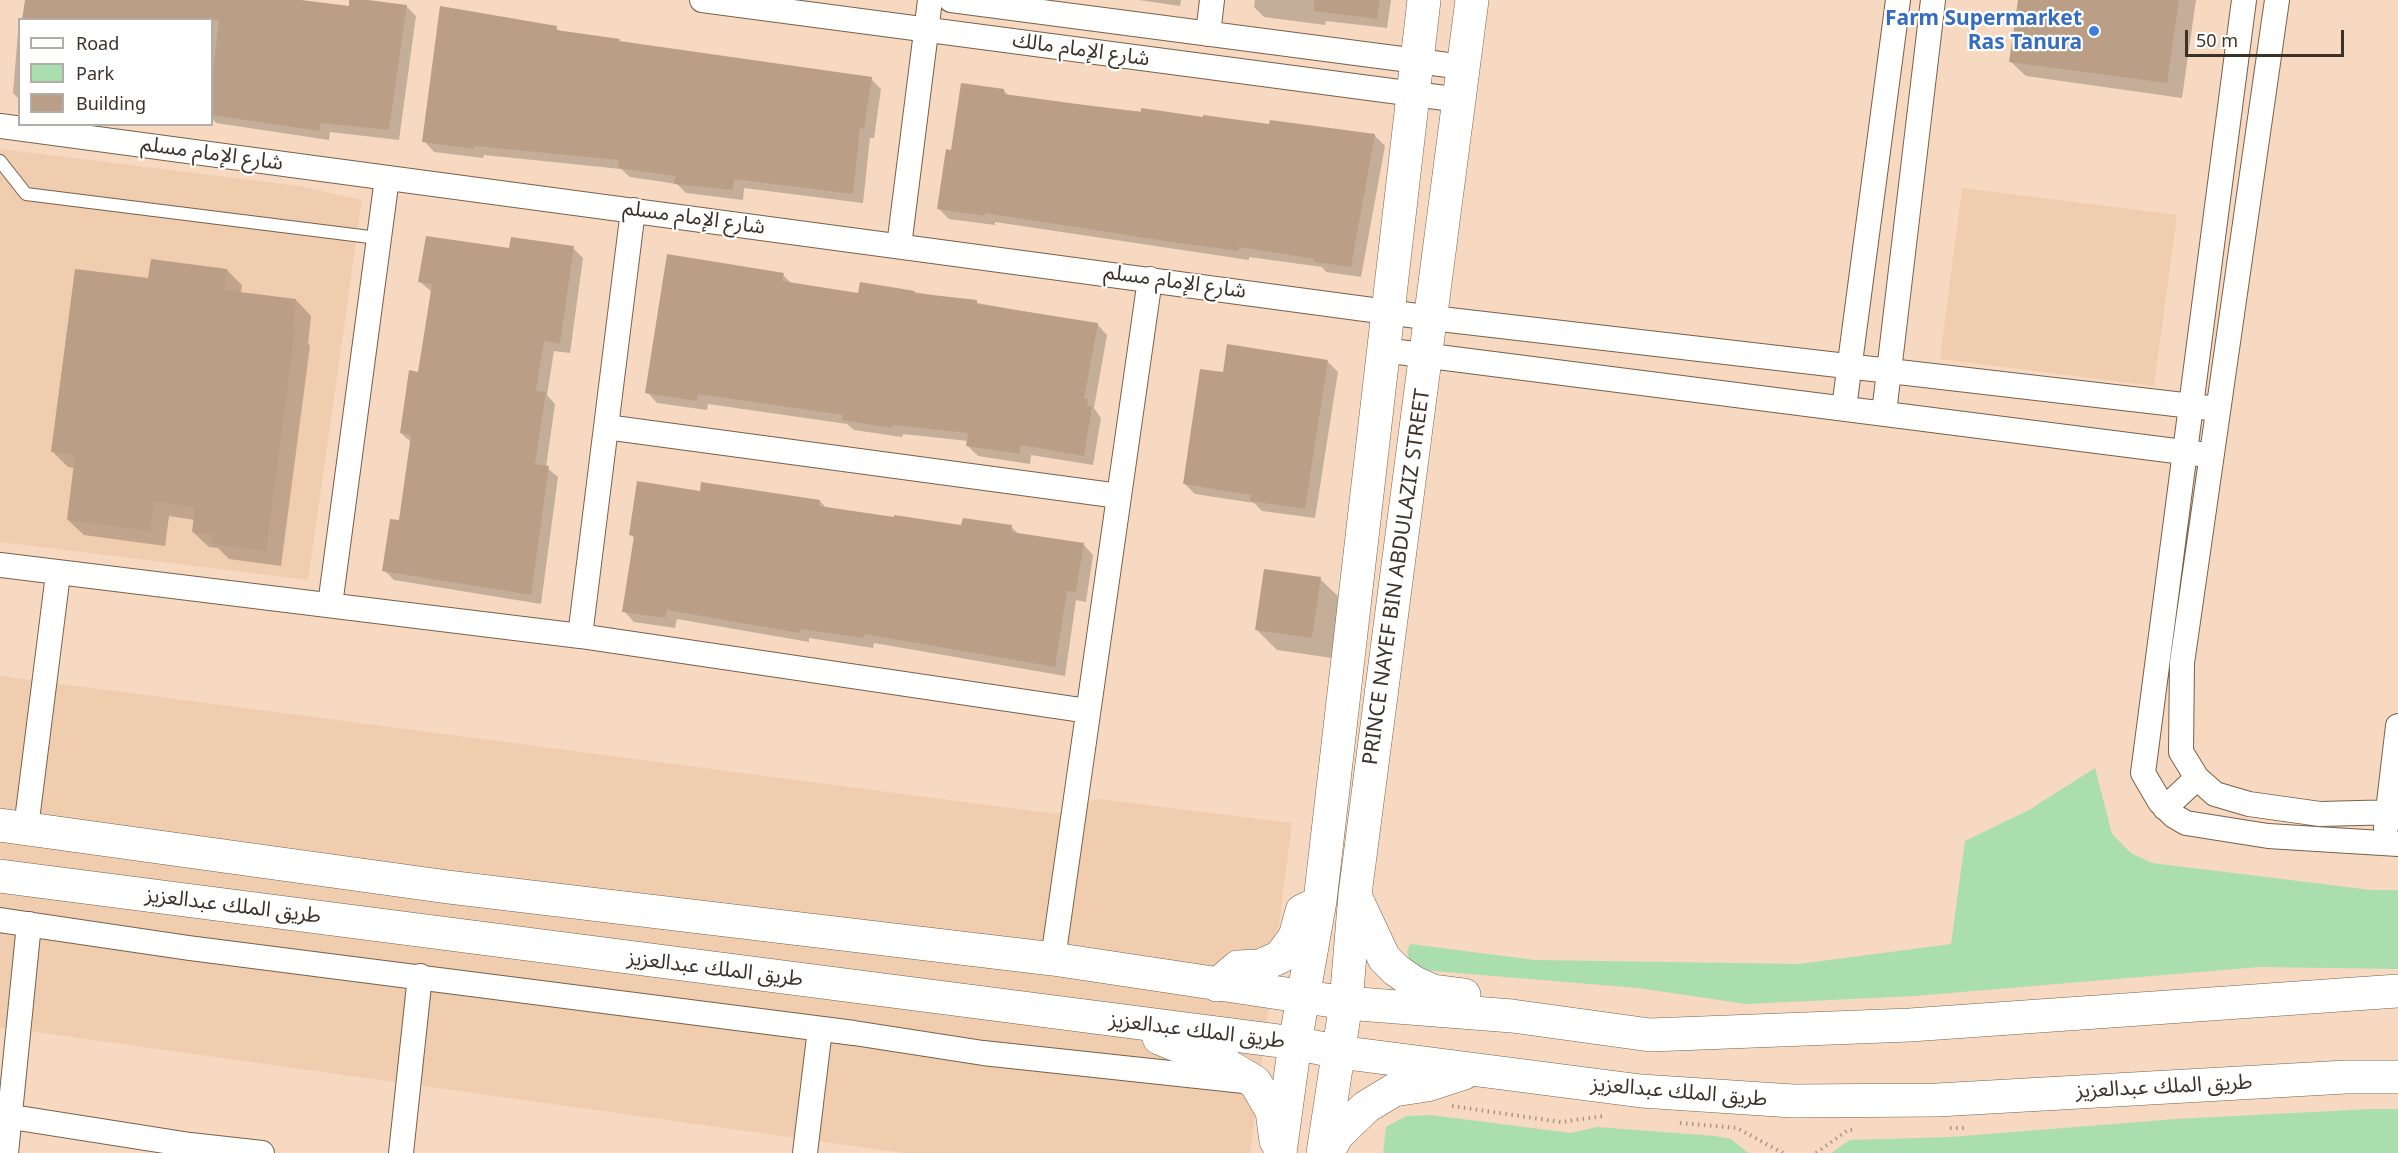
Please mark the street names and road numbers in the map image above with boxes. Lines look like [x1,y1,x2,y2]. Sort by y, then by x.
street label: شارع الإمام مالك [1011,28,1151,72]
street label: شارع الإمام مسلم [139,132,285,176]
street label: شارع الإمام مسلم [621,196,767,240]
street label: شارع الإمام مسلم [1102,260,1248,304]
street label: PRINCE NAYEF BIN ABDULAZIZ STREET [1358,387,1436,767]
street label: طريق الملك عبدالعزيز [144,883,322,929]
street label: طريق الملك عبدالعزيز [626,946,804,992]
street label: طريق الملك عبدالعزيز [1108,1008,1286,1054]
street label: طريق الملك عبدالعزيز [2075,1070,2253,1104]
street label: طريق الملك عبدالعزيز [1590,1072,1768,1112]

